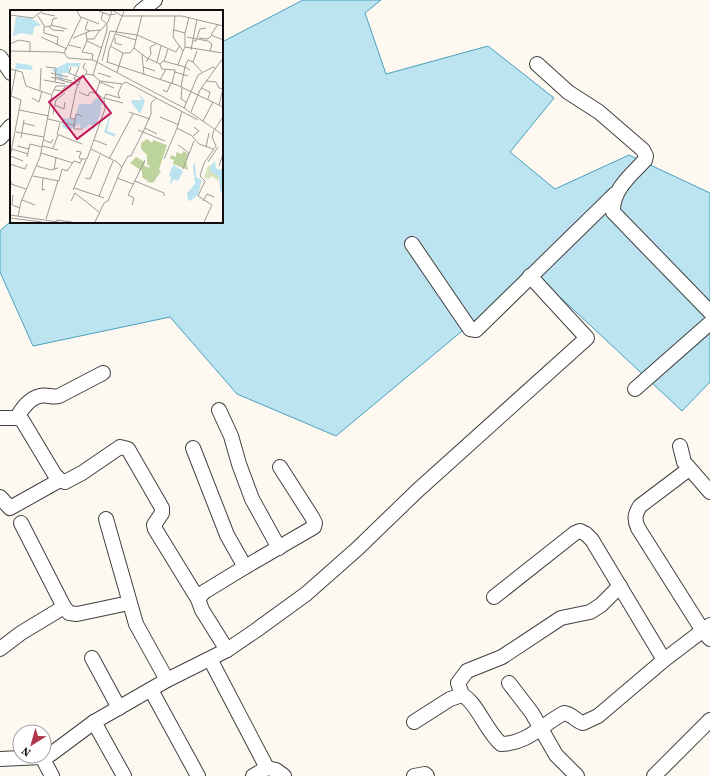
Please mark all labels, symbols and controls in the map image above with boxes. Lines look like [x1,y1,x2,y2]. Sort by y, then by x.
inset map [10,10,223,223]
north arrow [12,724,52,764]
text: N [19,743,34,760]

